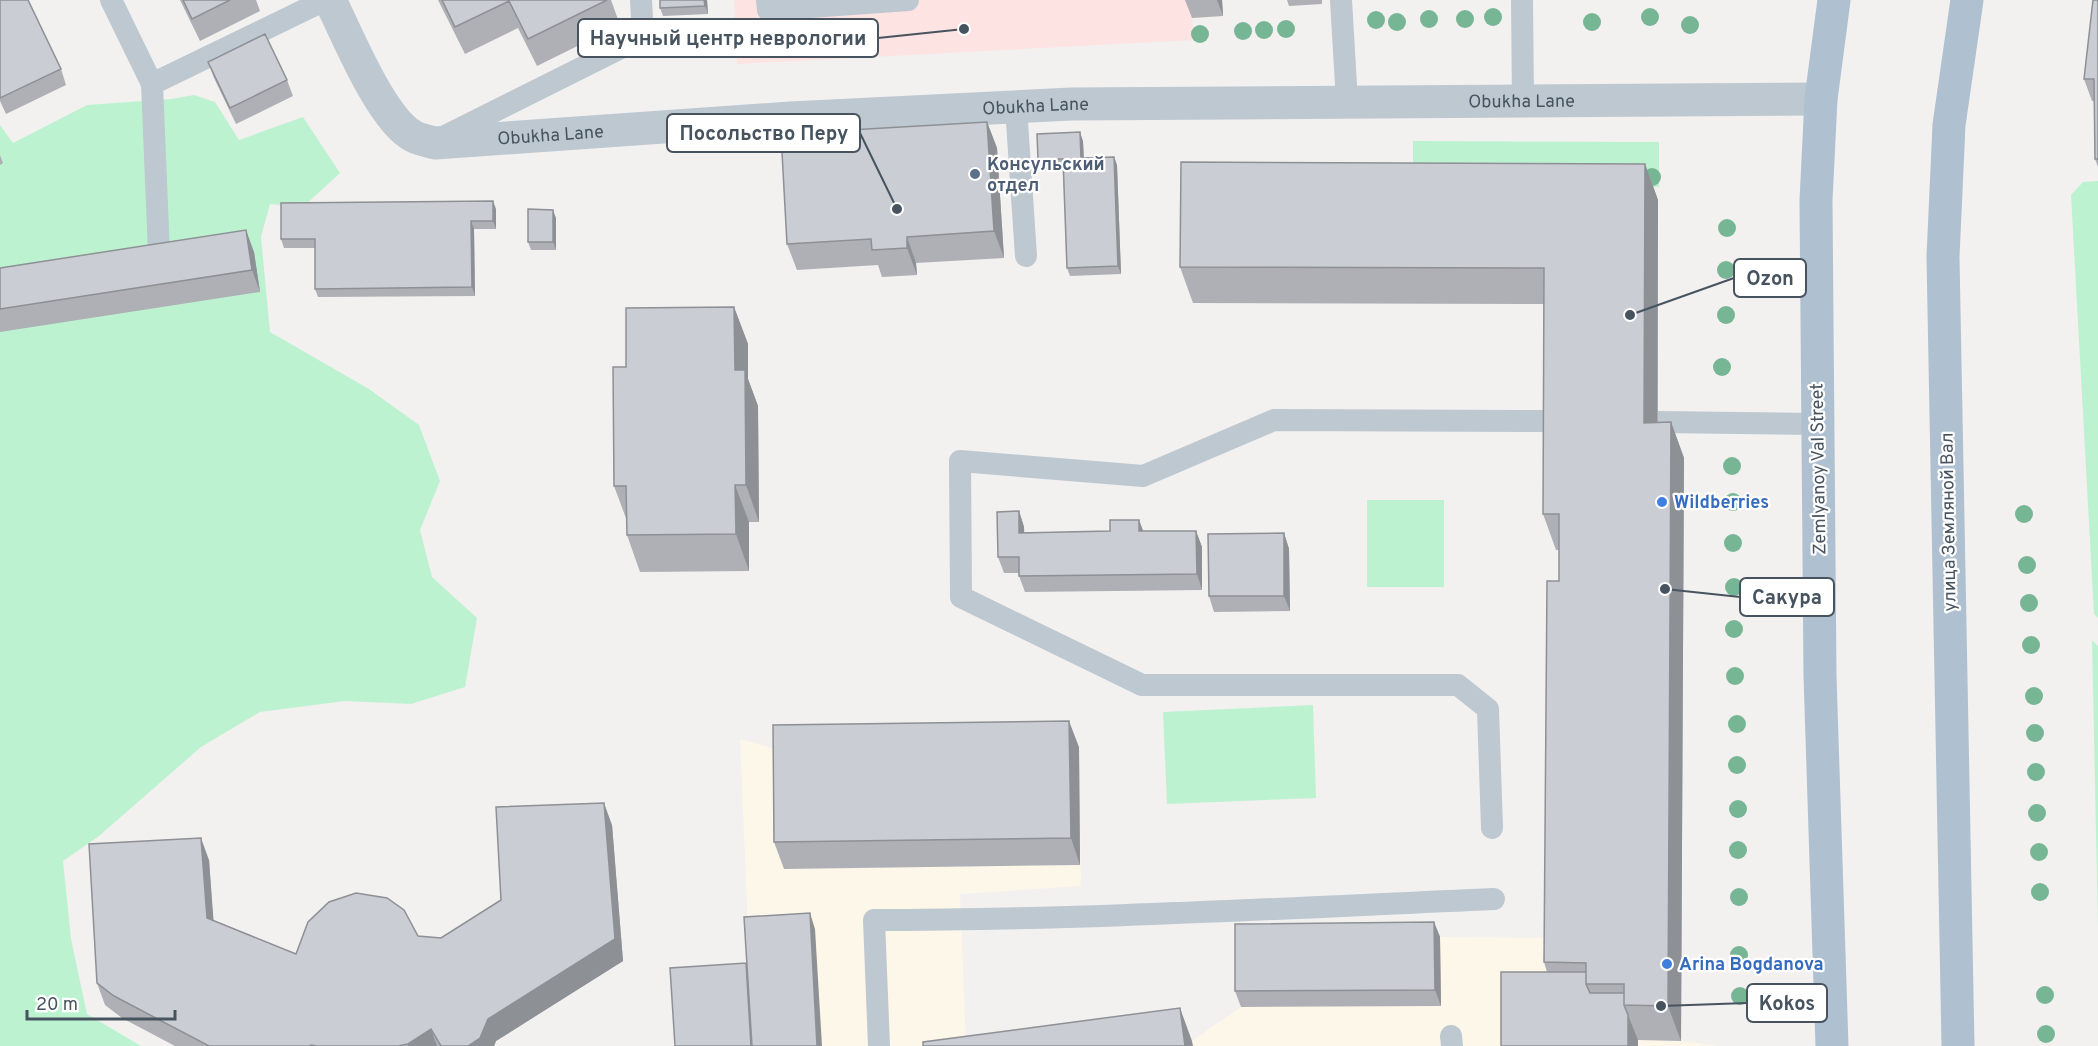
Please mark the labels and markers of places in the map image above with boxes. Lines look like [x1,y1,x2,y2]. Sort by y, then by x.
callout: Научный центр неврологии [578,19,878,57]
callout: Посольство Перу [667,114,860,152]
place label: Консульский отдел [987,154,1105,198]
marker: Консульский отдел [968,167,982,181]
callout: Ozon [1734,259,1806,297]
place label: Wildberries [1674,492,1769,515]
marker: Wildberries [1655,495,1669,509]
callout: Сакура [1740,578,1834,616]
place label: Arina Bogdanova [1679,954,1824,977]
marker: Arina Bogdanova [1660,957,1674,971]
callout: Kokos [1747,984,1827,1022]

